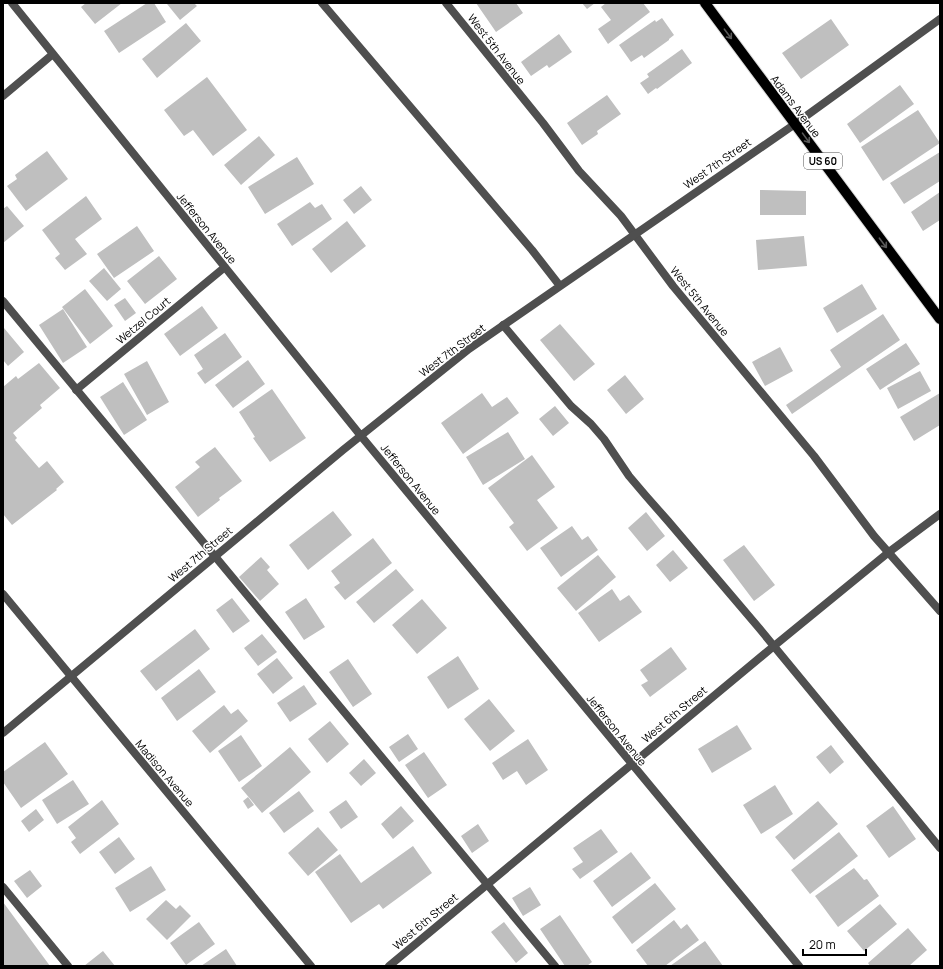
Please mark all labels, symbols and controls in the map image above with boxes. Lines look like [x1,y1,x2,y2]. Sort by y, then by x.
street label: West 5th Avenue [465,11,530,88]
one-way arrow [724,29,732,40]
street label: Adams Avenue [768,72,825,141]
one-way arrow [802,133,810,144]
street label: West 7th Street [680,134,754,192]
road number: US 60 [804,153,842,169]
street label: Jefferson Avenue [174,189,241,267]
one-way arrow [879,237,888,248]
street label: West 5th Avenue [667,263,733,339]
street label: Wetzel Court [113,293,173,347]
street label: West 7th Street [416,320,488,380]
street label: Jefferson Avenue [378,440,445,518]
street label: West 7th Street [165,523,235,585]
street label: West 6th Street [638,682,710,746]
street label: Jefferson Avenue [584,691,651,769]
street label: Madison Avenue [133,736,198,810]
street label: West 6th Street [389,889,461,953]
scale bar [803,931,866,957]
text: 20 m [809,936,836,953]

